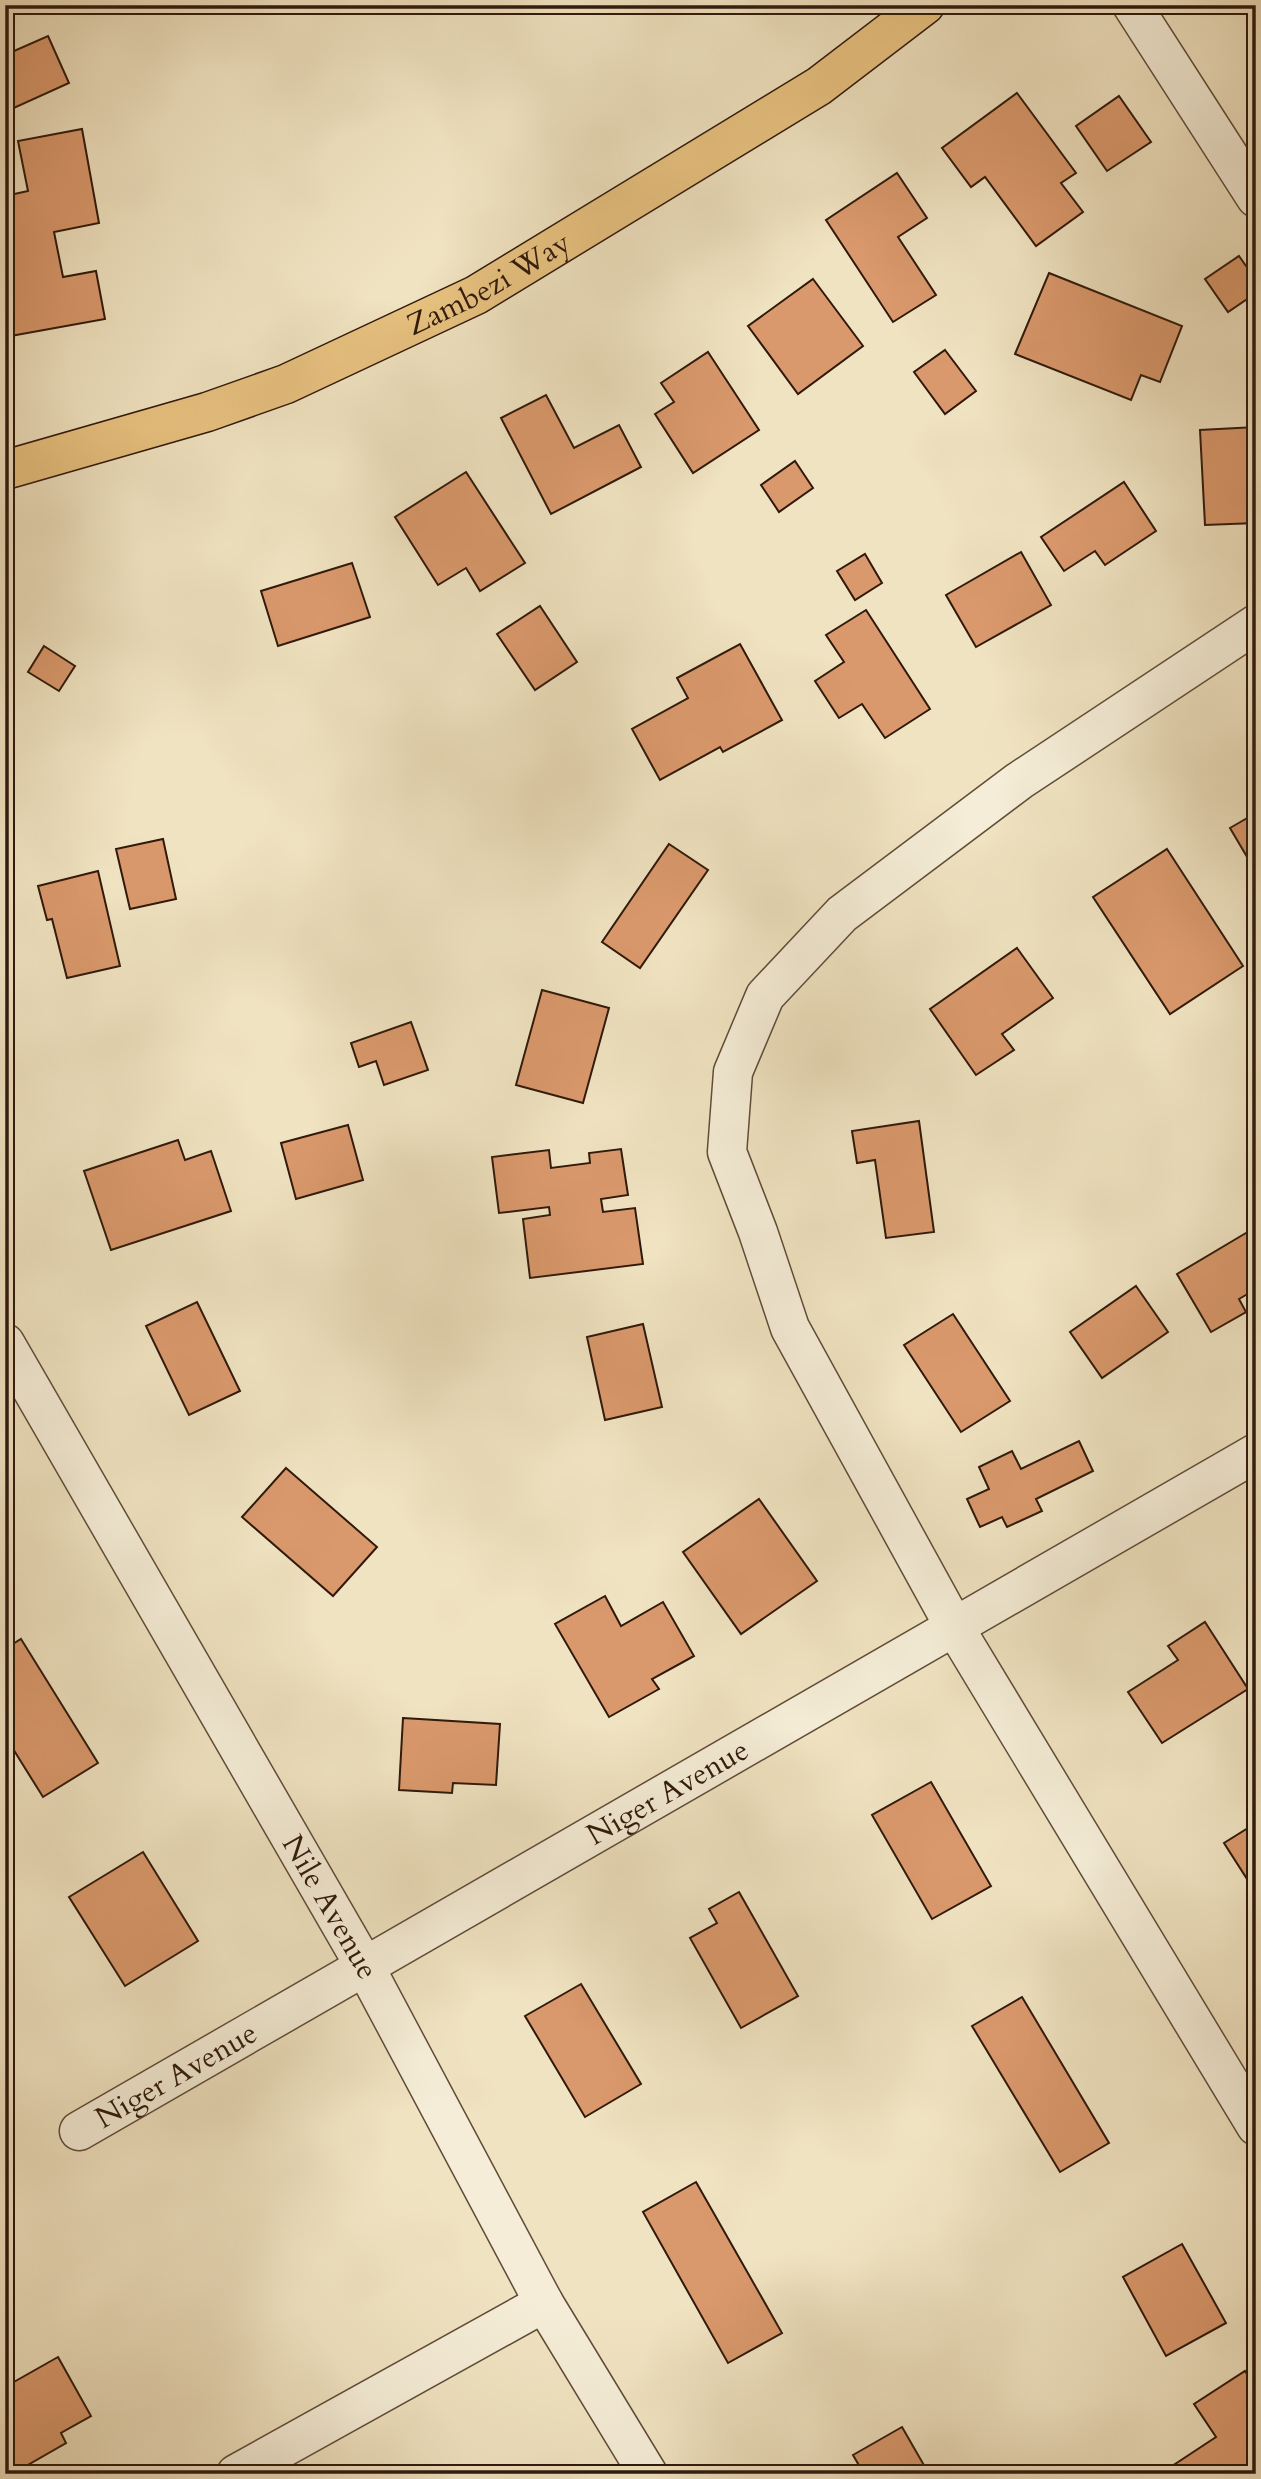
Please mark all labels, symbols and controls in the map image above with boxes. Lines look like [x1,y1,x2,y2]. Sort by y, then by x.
street label: Zambezi Way [400,222,578,346]
street label: Niger Avenue [579,1730,756,1855]
street label: Nile Avenue [272,1827,388,1986]
street label: Niger Avenue [88,2013,265,2138]

